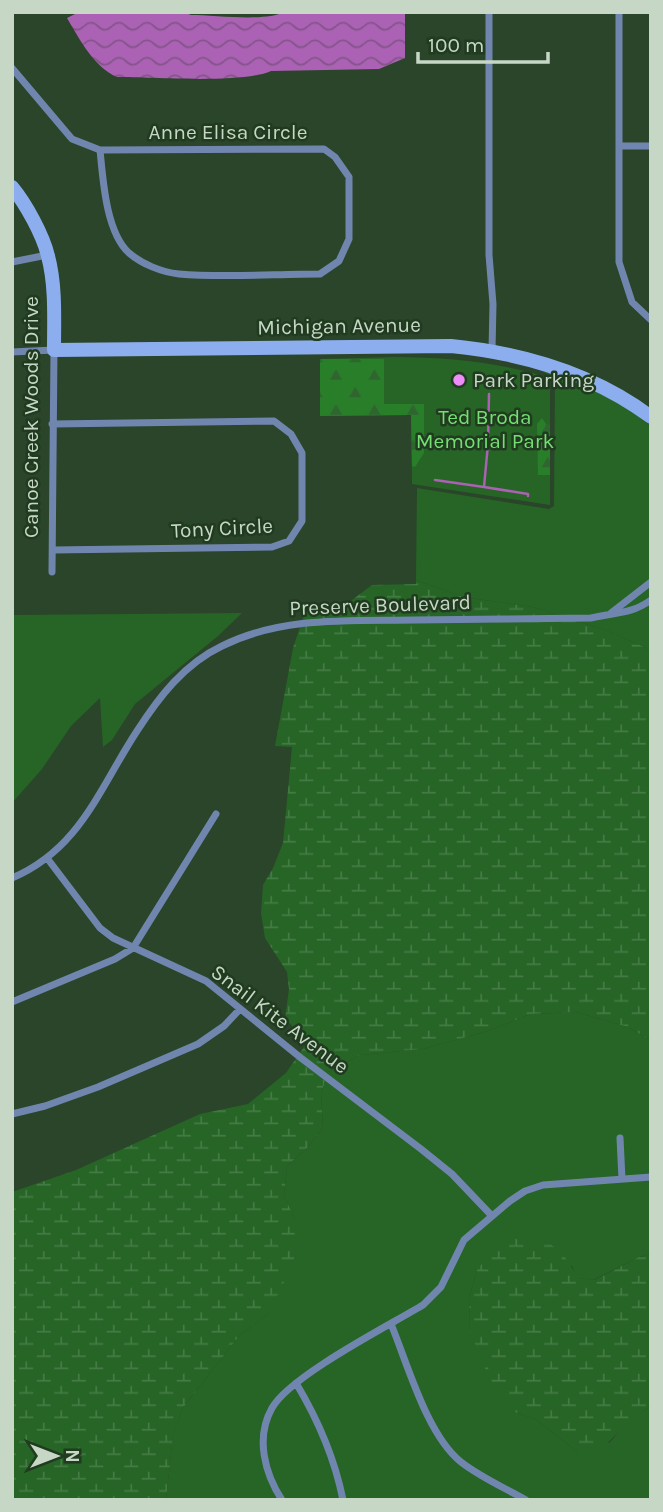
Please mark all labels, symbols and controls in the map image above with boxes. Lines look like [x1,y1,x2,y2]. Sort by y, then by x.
scale bar [418,21,548,65]
text: 100 m [428,33,485,57]
street label: Anne Elisa Circle [149,120,307,144]
street label: Canoe Creek Woods Drive [19,296,43,538]
street label: Michigan Avenue [257,313,421,339]
place label: Park Parking [473,368,594,392]
marker: Park Parking [451,372,467,388]
park label: Ted Broda Memorial Park [416,405,554,453]
street label: Tony Circle [170,513,274,543]
street label: Preserve Boulevard [289,590,471,620]
street label: Snail Kite Avenue [207,960,353,1078]
north arrow [21,1421,91,1491]
text: N [61,1449,83,1463]

